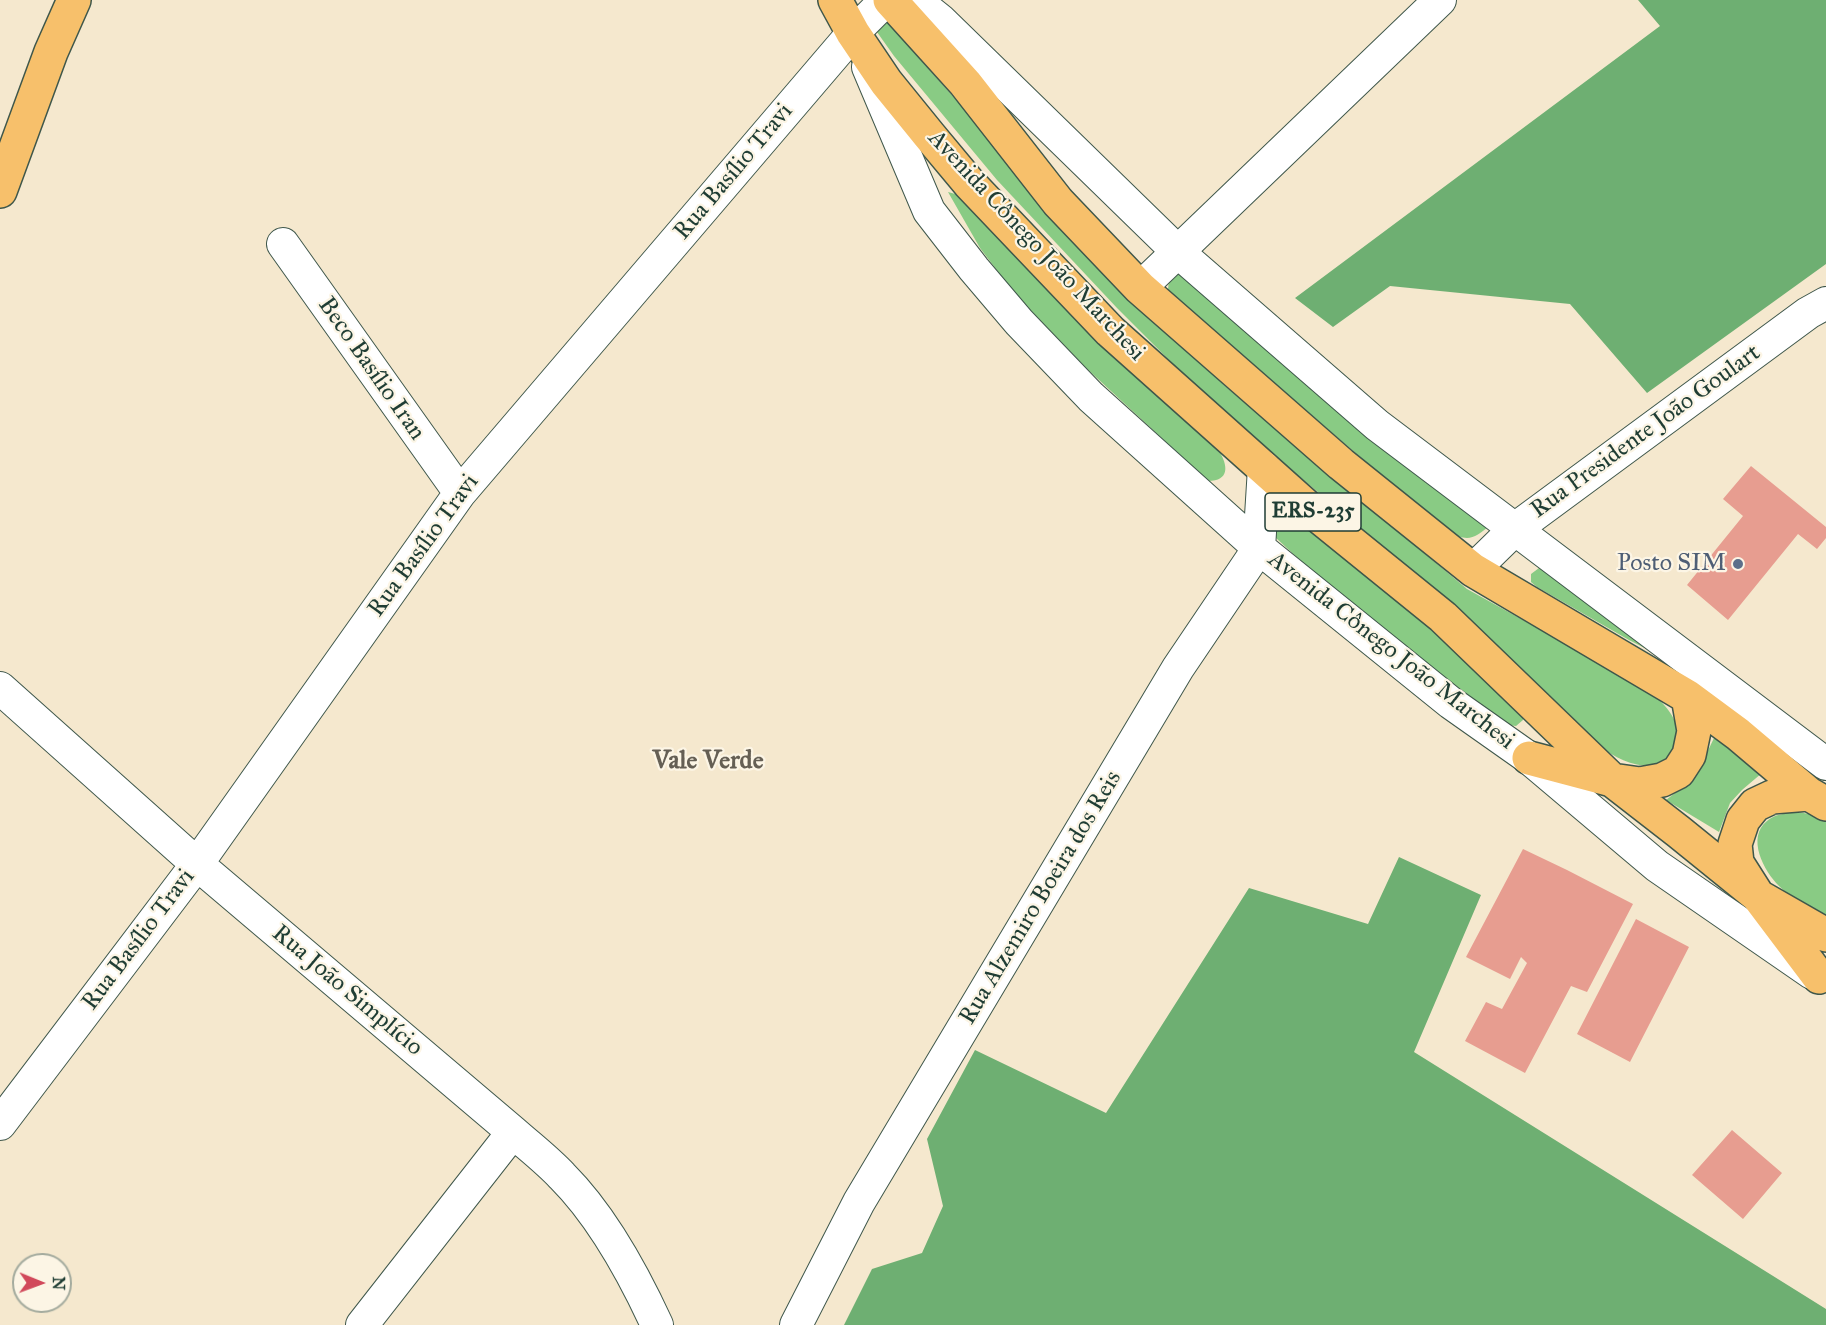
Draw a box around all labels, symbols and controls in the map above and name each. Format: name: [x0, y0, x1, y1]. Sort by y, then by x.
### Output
street label: Rua Basílio Travi: [668, 98, 800, 246]
street label: Avenida Cônego João Marchesi: [921, 125, 1151, 367]
street label: Beco Basílio Iran: [311, 292, 431, 446]
street label: Rua Presidente João Goulart: [1526, 339, 1766, 525]
street label: Rua Basílio Travi: [363, 469, 485, 623]
road number: ERS-235: [1265, 493, 1361, 531]
street label: Avenida Cônego João Marchesi: [1262, 546, 1520, 756]
place label: Posto SIM: [1617, 550, 1726, 578]
marker: Posto SIM: [1731, 557, 1745, 571]
district label: Vale Verde: [652, 746, 764, 778]
street label: Rua Alzemiro Boeira dos Reis: [954, 766, 1128, 1030]
street label: Rua Basílio Travi: [76, 864, 202, 1016]
street label: Rua João Simplício: [266, 920, 428, 1062]
north arrow: [12, 1253, 72, 1313]
text: N: [49, 1276, 68, 1290]

